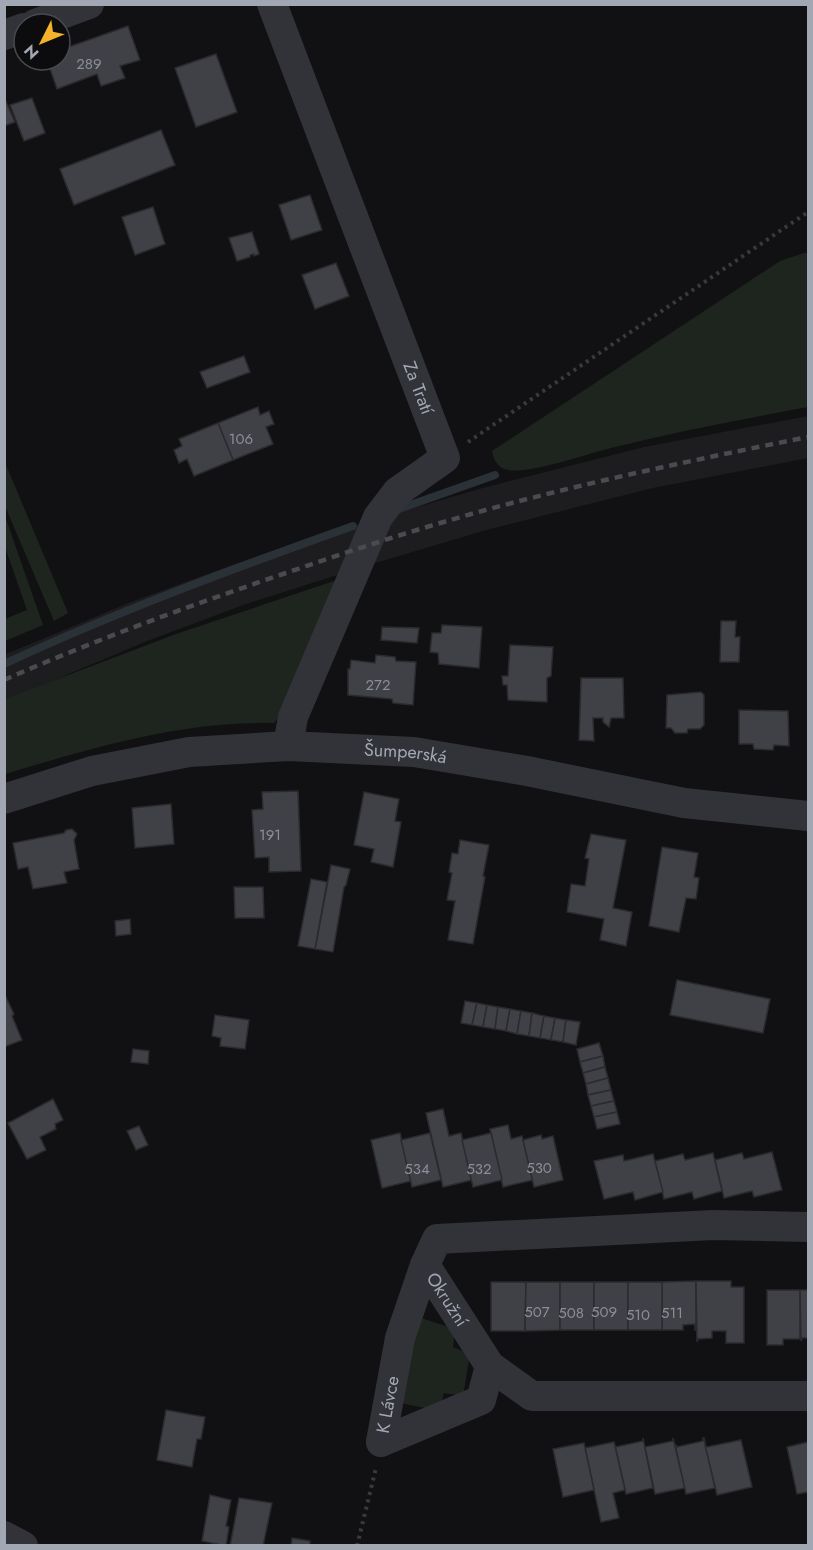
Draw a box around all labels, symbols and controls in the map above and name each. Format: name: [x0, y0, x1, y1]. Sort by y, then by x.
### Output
north arrow: [12, 12, 72, 72]
text: N: [19, 39, 44, 64]
house number: 289: [76, 53, 102, 75]
street label: Za Tratí: [396, 358, 441, 419]
house number: 106: [229, 428, 253, 450]
house number: 272: [366, 674, 390, 696]
street label: Šumperská: [363, 737, 449, 770]
house number: 191: [259, 824, 281, 846]
house number: 530: [526, 1157, 552, 1179]
house number: 534: [404, 1158, 430, 1180]
house number: 532: [466, 1158, 492, 1180]
street label: Okružní: [420, 1267, 475, 1333]
house number: 507: [524, 1301, 550, 1323]
house number: 509: [591, 1301, 617, 1323]
house number: 508: [558, 1302, 584, 1324]
house number: 511: [661, 1302, 683, 1324]
house number: 510: [626, 1304, 650, 1326]
street label: K Lávce: [370, 1374, 406, 1435]

